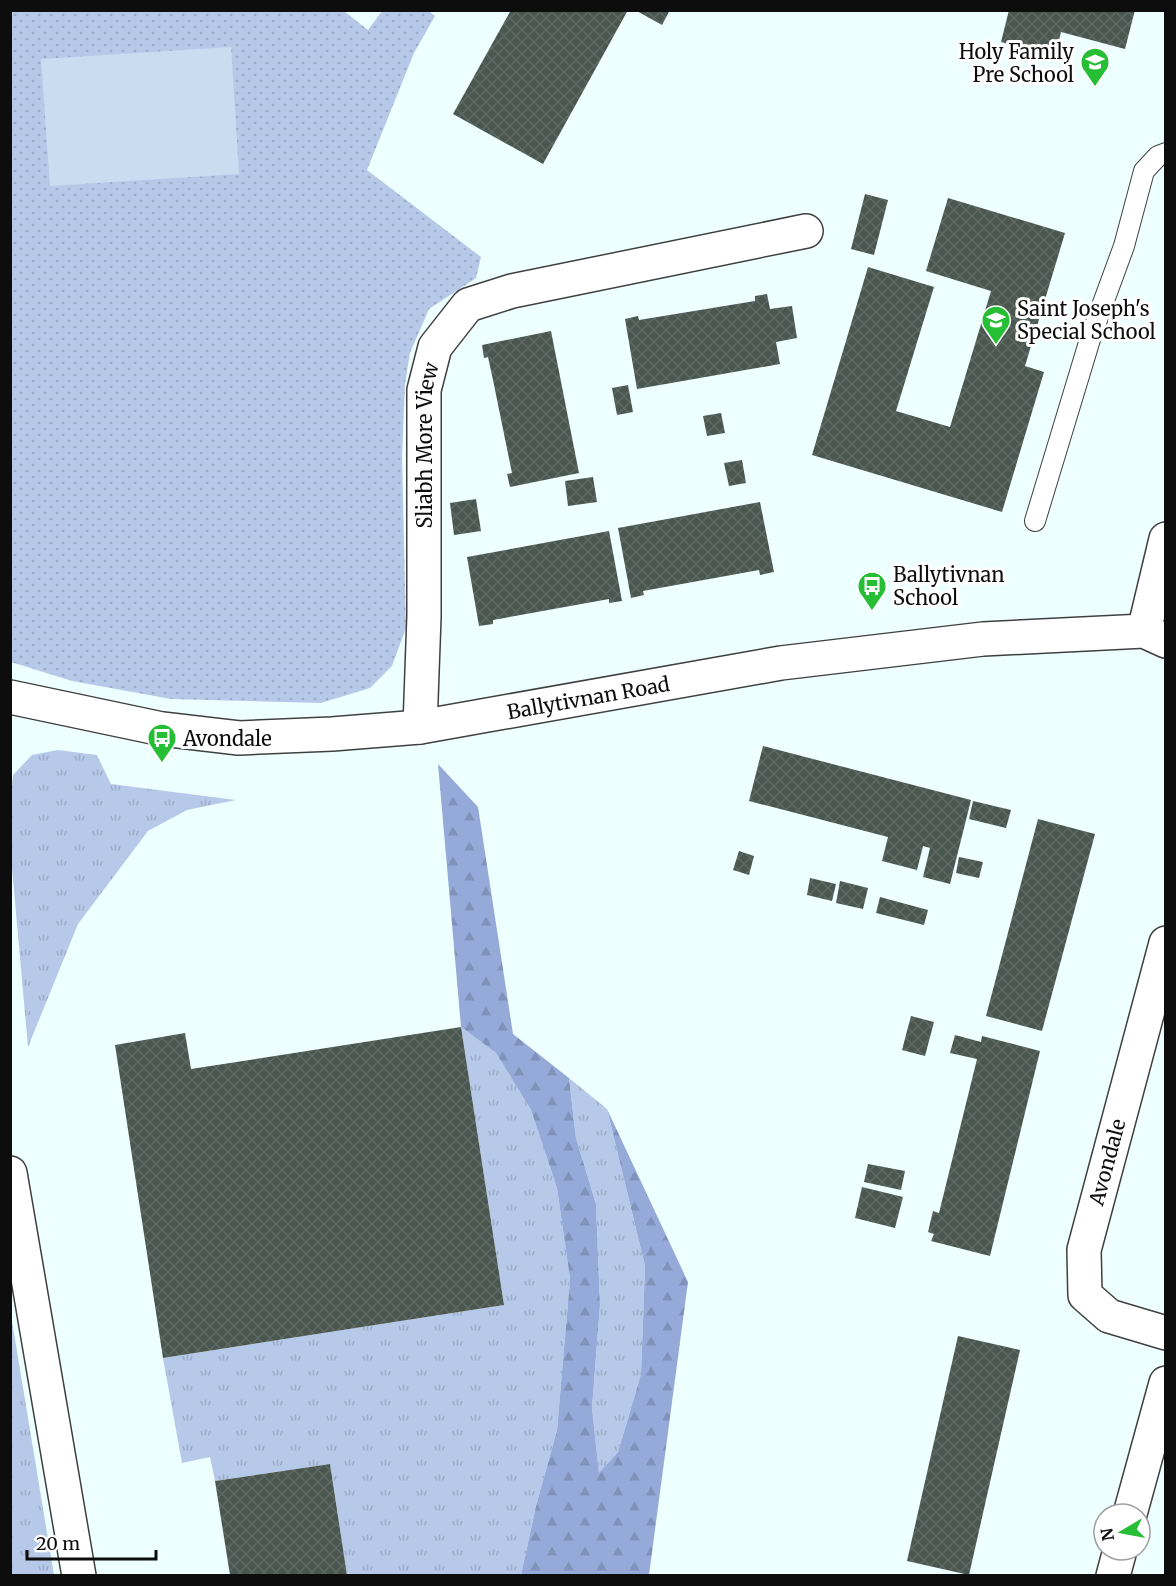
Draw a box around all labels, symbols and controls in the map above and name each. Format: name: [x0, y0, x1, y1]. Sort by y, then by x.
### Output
place label: Holy Family Pre School: [959, 39, 1074, 87]
school or university icon: Holy Family Pre School: [1079, 46, 1111, 88]
place label: Saint Joseph's Special School: [1017, 296, 1156, 344]
school or university icon: Saint Joseph's Special School: [980, 304, 1012, 346]
street label: Sliabh More View: [412, 358, 443, 528]
place label: Ballytivnan School: [893, 562, 1004, 610]
bus stop icon: Ballytivnan School: [856, 570, 888, 612]
street label: Ballytivnan Road: [505, 670, 672, 724]
bus stop icon: Avondale: [146, 722, 178, 764]
place label: Avondale: [182, 726, 272, 751]
street label: Avondale: [1083, 1116, 1131, 1209]
north arrow: [1092, 1502, 1152, 1562]
scale bar: [27, 1523, 156, 1561]
text: N: [1096, 1526, 1118, 1543]
text: 20 m: [36, 1532, 80, 1555]

